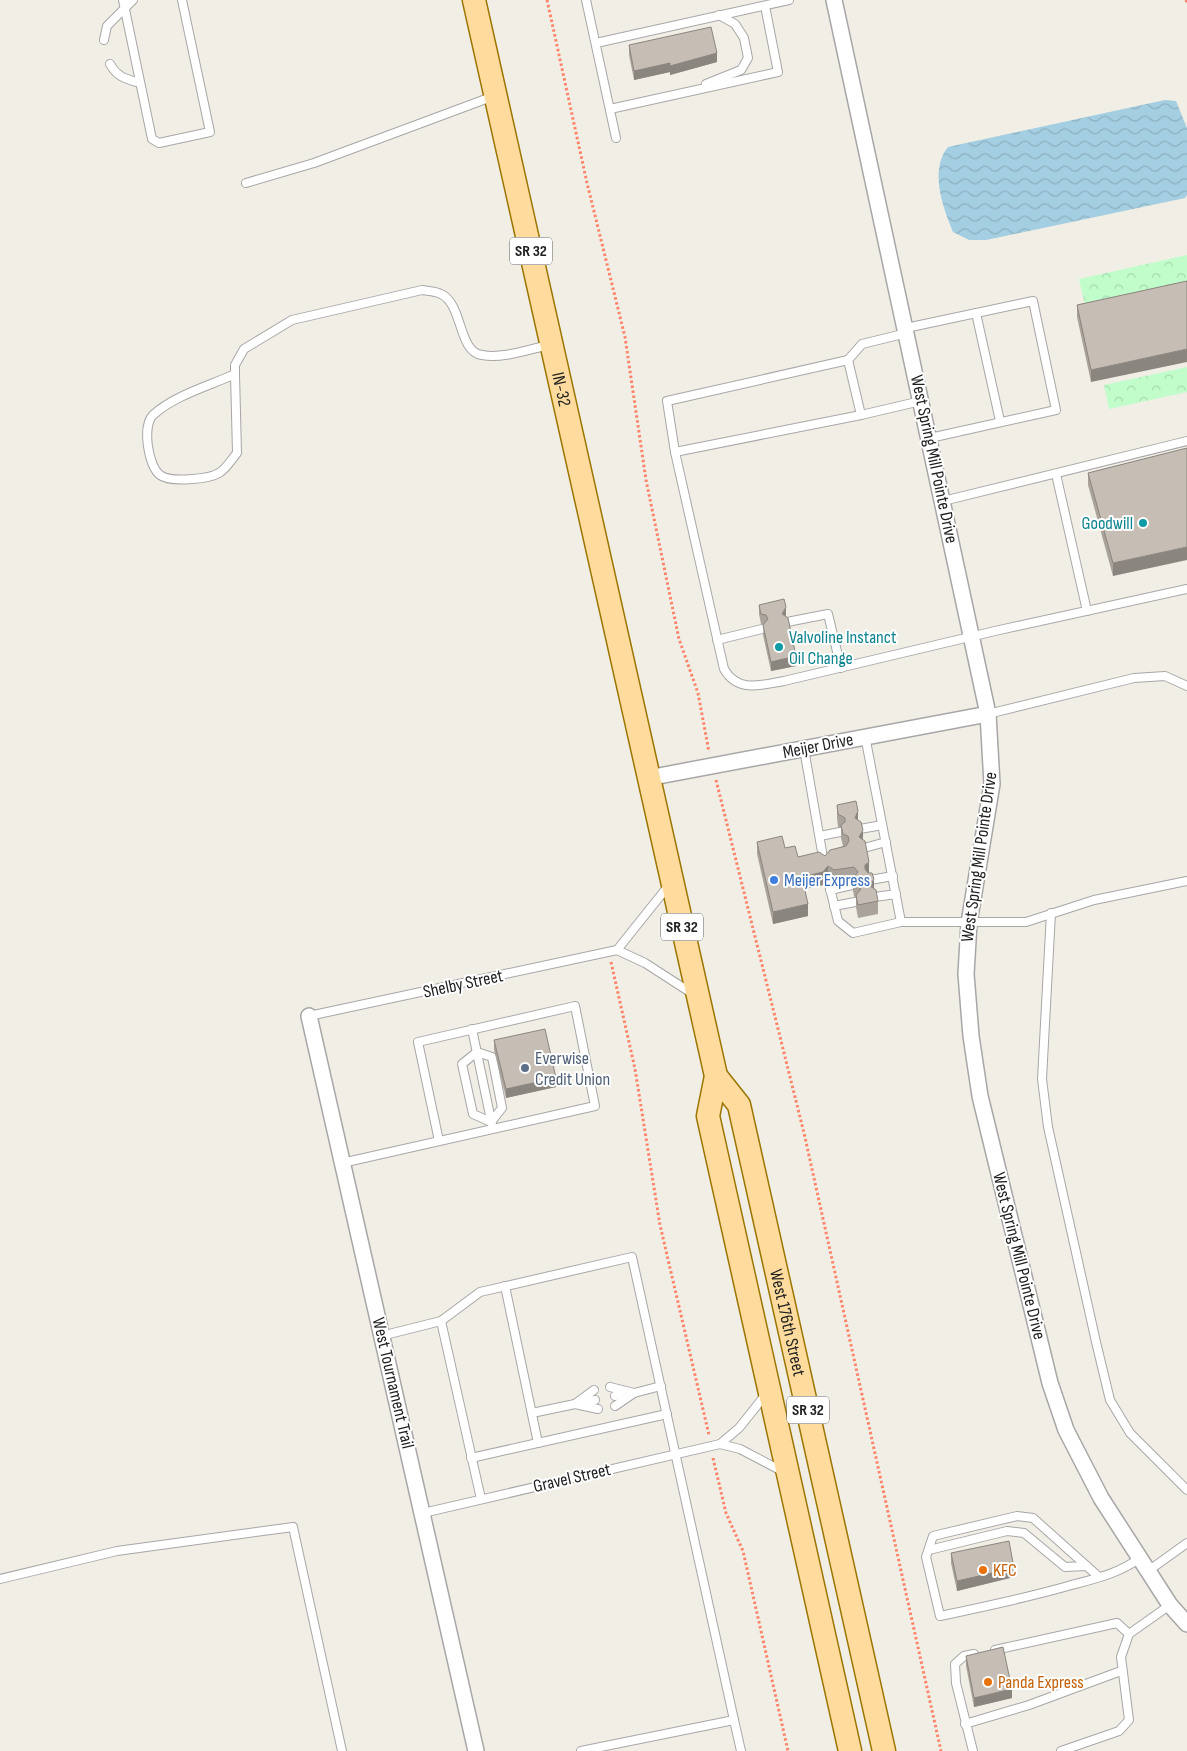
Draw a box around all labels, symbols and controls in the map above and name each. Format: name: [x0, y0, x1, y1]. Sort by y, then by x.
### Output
road number: SR 32: [510, 238, 552, 264]
street label: IN-32: [548, 370, 576, 408]
street label: West Spring Mill Pointe Drive: [906, 373, 962, 545]
place label: Goodwill: [1081, 513, 1133, 534]
marker: Goodwill: [1137, 517, 1149, 529]
place label: Valvoline Instanct Oil Change: [789, 627, 897, 669]
marker: Valvoline Instanct Oil Change: [773, 641, 785, 653]
street label: Meijer Drive: [781, 729, 855, 763]
street label: West Spring Mill Pointe Drive: [957, 771, 1001, 943]
place label: Meijer Express: [784, 870, 870, 891]
marker: Meijer Express: [768, 874, 780, 886]
road number: SR 32: [661, 914, 703, 940]
street label: Shelby Street: [421, 965, 505, 1003]
place label: Everwise Credit Union: [535, 1048, 610, 1090]
marker: Everwise Credit Union: [519, 1062, 531, 1074]
street label: West Spring Mill Pointe Drive: [988, 1170, 1050, 1342]
street label: West 176th Street: [766, 1267, 810, 1379]
street label: West Tournament Trail: [368, 1315, 418, 1451]
road number: SR 32: [787, 1396, 829, 1424]
street label: Gravel Street: [531, 1459, 613, 1497]
place label: KFC: [993, 1560, 1017, 1581]
marker: KFC: [977, 1564, 989, 1576]
place label: Panda Express: [998, 1672, 1084, 1693]
marker: Panda Express: [982, 1676, 994, 1688]

